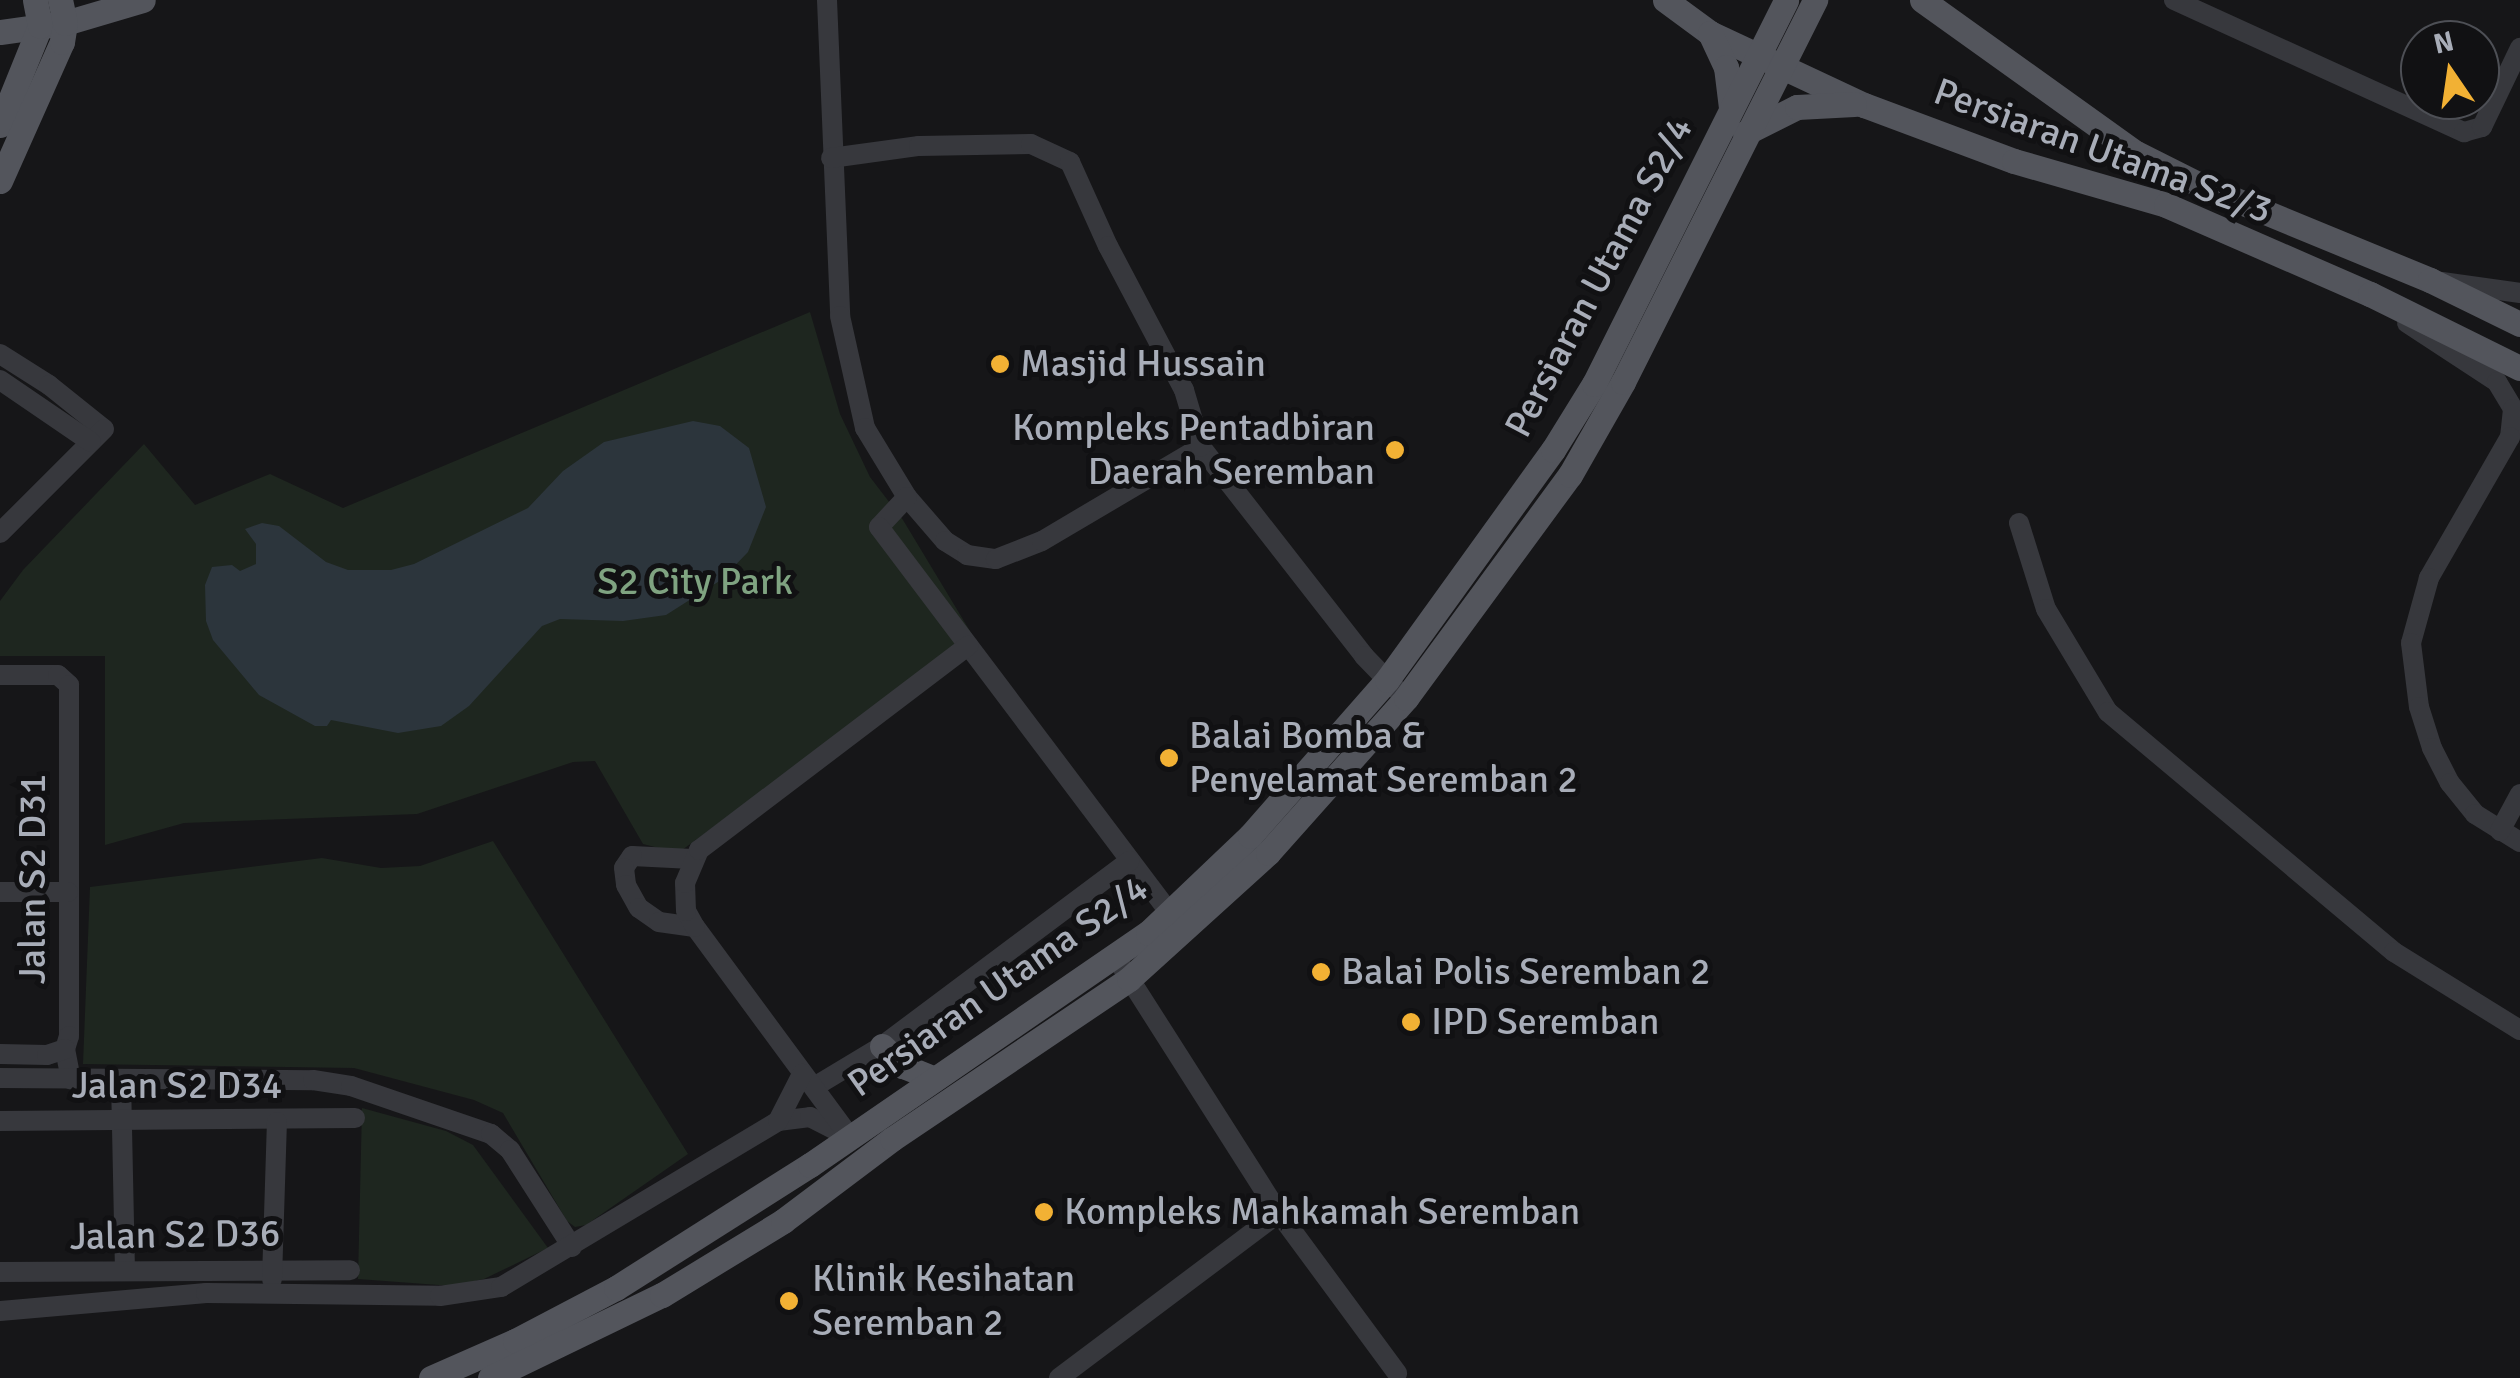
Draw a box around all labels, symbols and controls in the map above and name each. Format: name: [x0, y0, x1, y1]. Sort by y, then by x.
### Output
north arrow: [2400, 20, 2500, 120]
text: N: [2430, 24, 2457, 61]
street label: Persiaran Utama S2/3: [1928, 69, 2278, 233]
street label: Persiaran Utama S2/4: [1495, 109, 1703, 445]
place label: Masjid Hussain: [1020, 341, 1266, 387]
marker: Masjid Hussain: [989, 353, 1011, 375]
place label: Kompleks Pentadbiran Daerah Seremban: [1012, 405, 1375, 494]
marker: Kompleks Pentadbiran Daerah Seremban: [1384, 439, 1406, 461]
park label: S2 City Park: [597, 559, 793, 605]
place label: Balai Bomba & Penyelamat Seremban 2: [1189, 713, 1578, 802]
marker: Balai Bomba & Penyelamat Seremban 2: [1158, 747, 1180, 769]
street label: Jalan S2 D31: [10, 774, 56, 984]
street label: Persiaran Utama S2/4: [839, 865, 1157, 1107]
place label: Balai Polis Seremban 2: [1341, 949, 1711, 995]
marker: Balai Polis Seremban 2: [1310, 961, 1332, 983]
place label: IPD Seremban: [1431, 999, 1659, 1045]
marker: IPD Seremban: [1400, 1011, 1422, 1033]
street label: Jalan S2 D34: [72, 1063, 282, 1109]
place label: Kompleks Mahkamah Seremban: [1064, 1189, 1580, 1235]
marker: Kompleks Mahkamah Seremban: [1033, 1201, 1055, 1223]
street label: Jalan S2 D36: [69, 1210, 281, 1260]
place label: Klinik Kesihatan Seremban 2: [812, 1256, 1075, 1346]
marker: Klinik Kesihatan Seremban 2: [776, 1288, 802, 1314]

